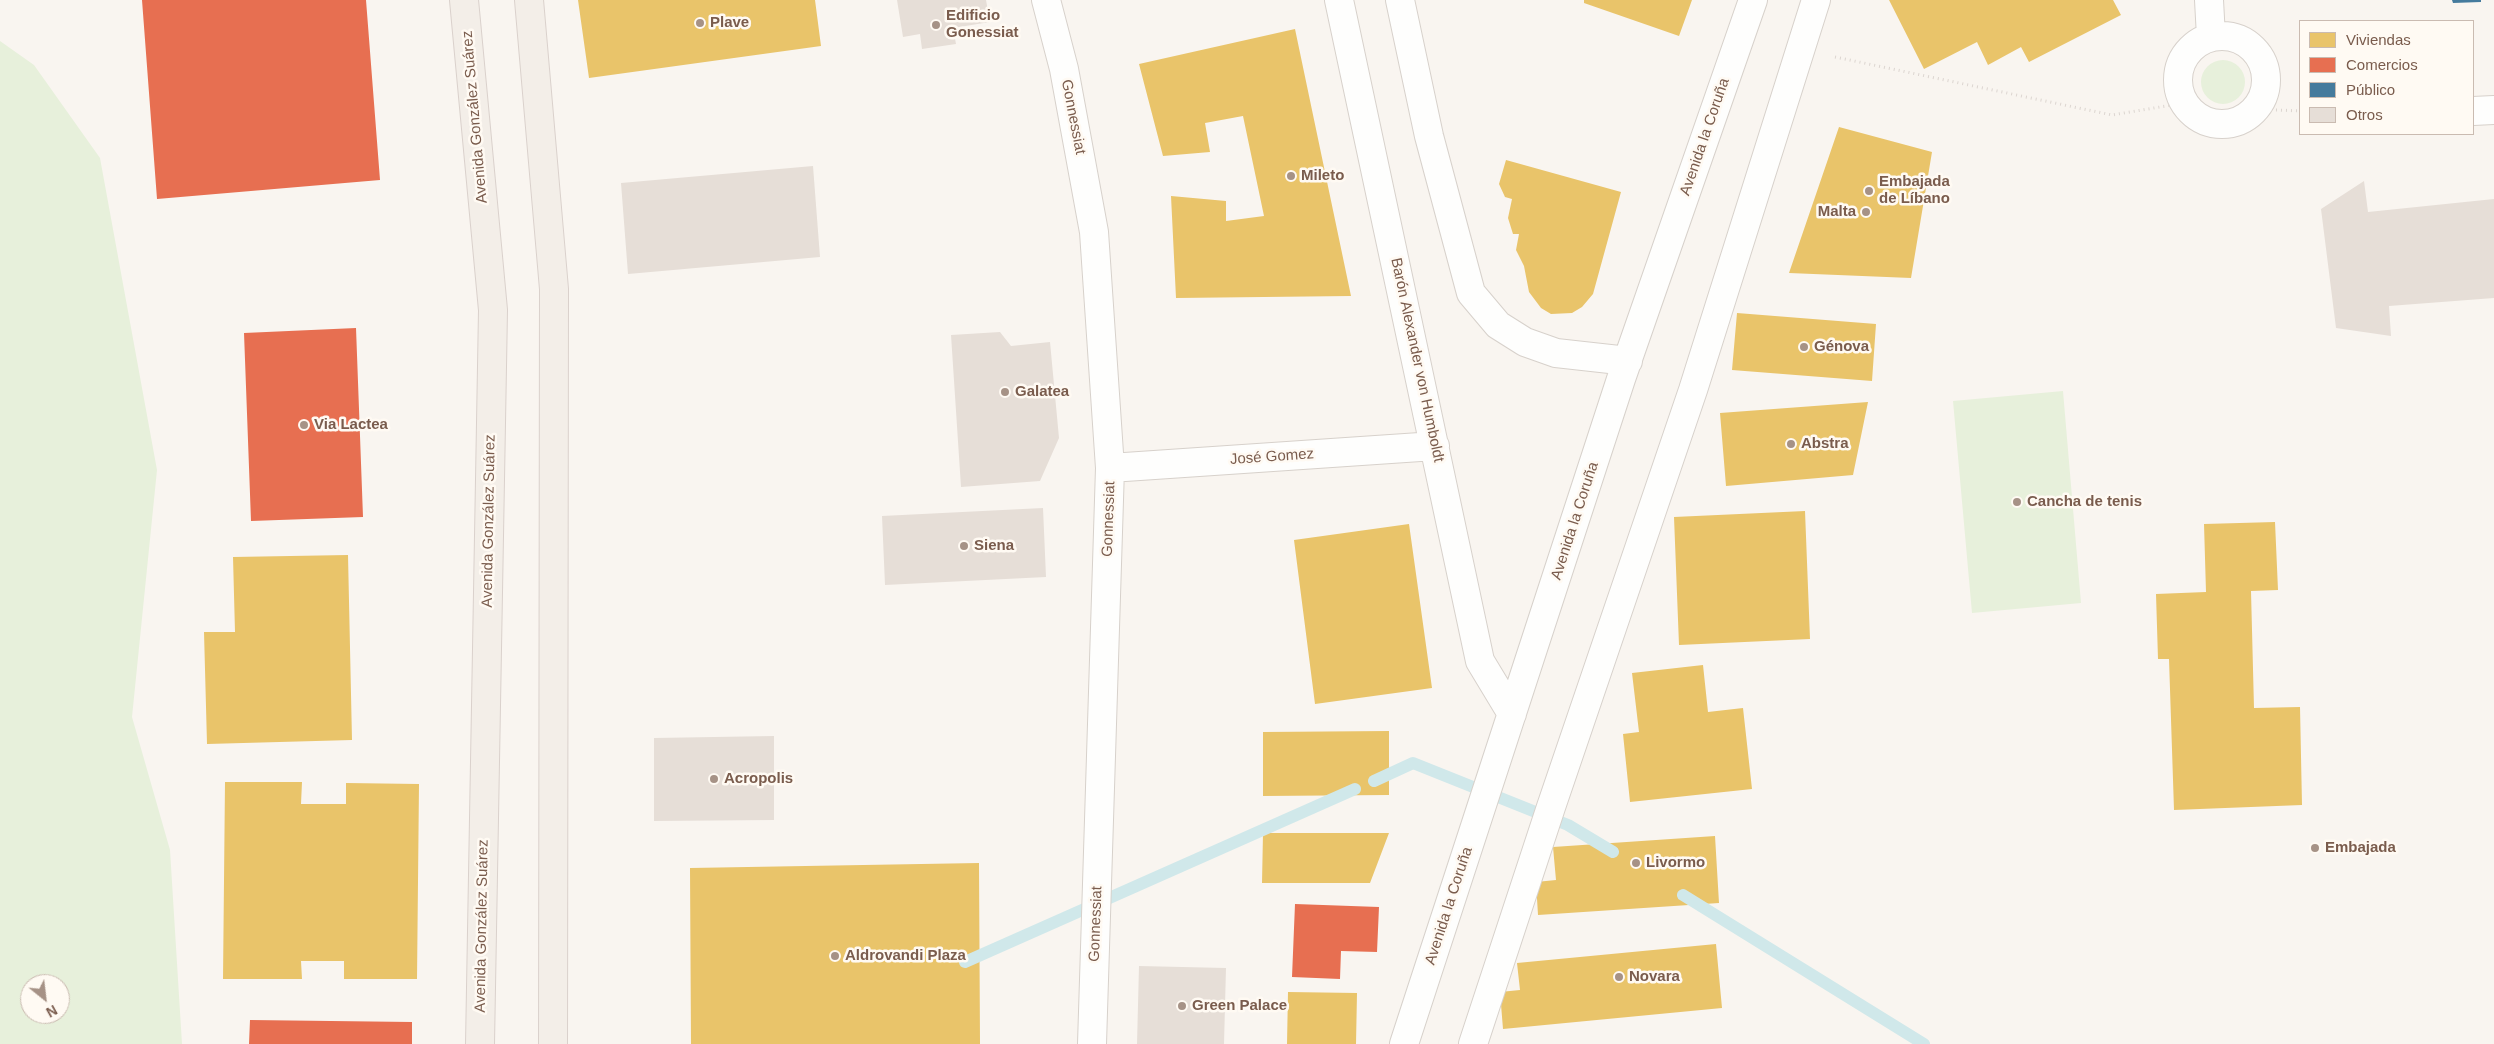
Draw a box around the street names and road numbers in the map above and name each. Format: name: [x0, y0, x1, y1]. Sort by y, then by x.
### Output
street label: Avenida González Suárez: [458, 30, 492, 204]
street label: Avenida la Coruña: [1676, 76, 1734, 198]
street label: Gonnessiat: [1057, 78, 1089, 156]
street label: Barón Alexander von Humboldt: [1387, 256, 1447, 464]
street label: Avenida González Suárez: [478, 434, 500, 608]
street label: José Gomez: [1229, 445, 1315, 469]
street label: Avenida la Coruña: [1547, 460, 1603, 582]
street label: Gonnessiat: [1099, 481, 1119, 557]
street label: Avenida González Suárez: [471, 839, 493, 1013]
street label: Avenida la Coruña: [1421, 845, 1477, 967]
street label: Gonnessiat: [1086, 886, 1106, 962]

